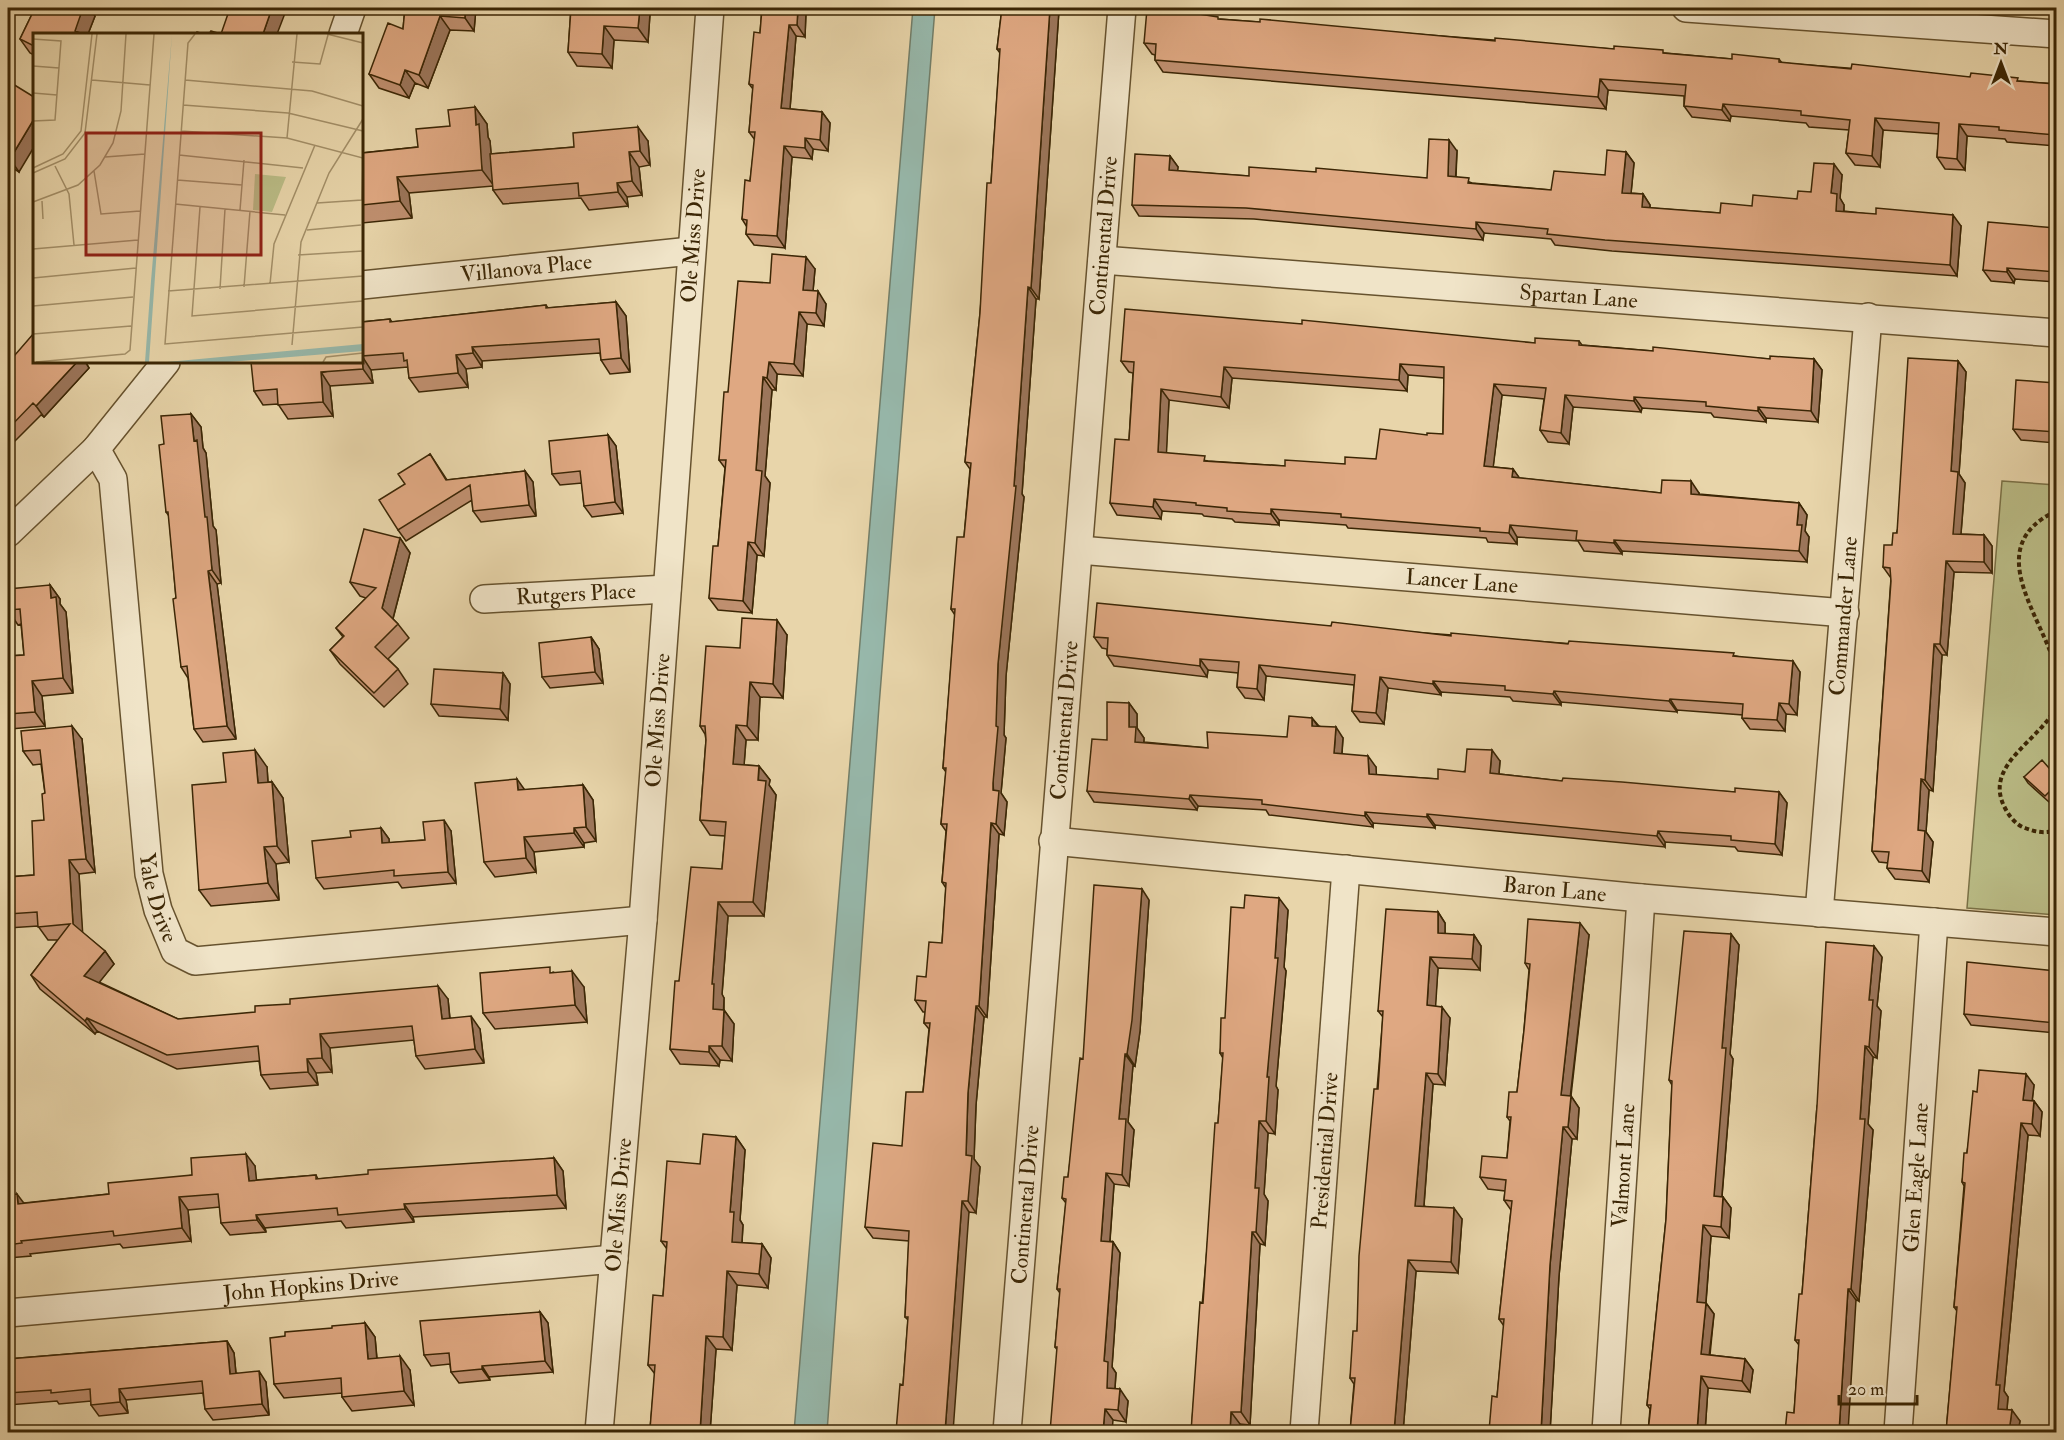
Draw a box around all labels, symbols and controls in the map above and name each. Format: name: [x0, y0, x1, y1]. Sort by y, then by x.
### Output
inset map: [33, 33, 363, 363]
north arrow: [1971, 33, 2031, 93]
text: N: [1993, 39, 2009, 59]
street label: Continental Drive: [1083, 155, 1124, 317]
street label: Ole Miss Drive: [674, 168, 712, 304]
street label: Villanova Place: [459, 247, 593, 289]
street label: Spartan Lane: [1519, 278, 1639, 315]
street label: Commander Lane: [1823, 535, 1864, 697]
street label: Lancer Lane: [1404, 563, 1519, 600]
street label: Rutgers Place: [515, 577, 637, 611]
street label: Continental Drive: [1044, 640, 1085, 801]
street label: Ole Miss Drive: [639, 652, 677, 789]
street label: Yale Drive: [133, 852, 184, 947]
street label: Baron Lane: [1502, 871, 1608, 909]
street label: Presidential Drive: [1305, 1071, 1345, 1230]
street label: Glen Eagle Lane: [1897, 1102, 1935, 1253]
street label: Valmont Lane: [1605, 1103, 1642, 1229]
street label: Continental Drive: [1005, 1124, 1046, 1285]
street label: Ole Miss Drive: [599, 1137, 638, 1273]
street label: John Hopkins Drive: [221, 1264, 400, 1308]
scale bar: [1839, 1368, 1917, 1406]
text: 20 m: [1848, 1378, 1884, 1401]

